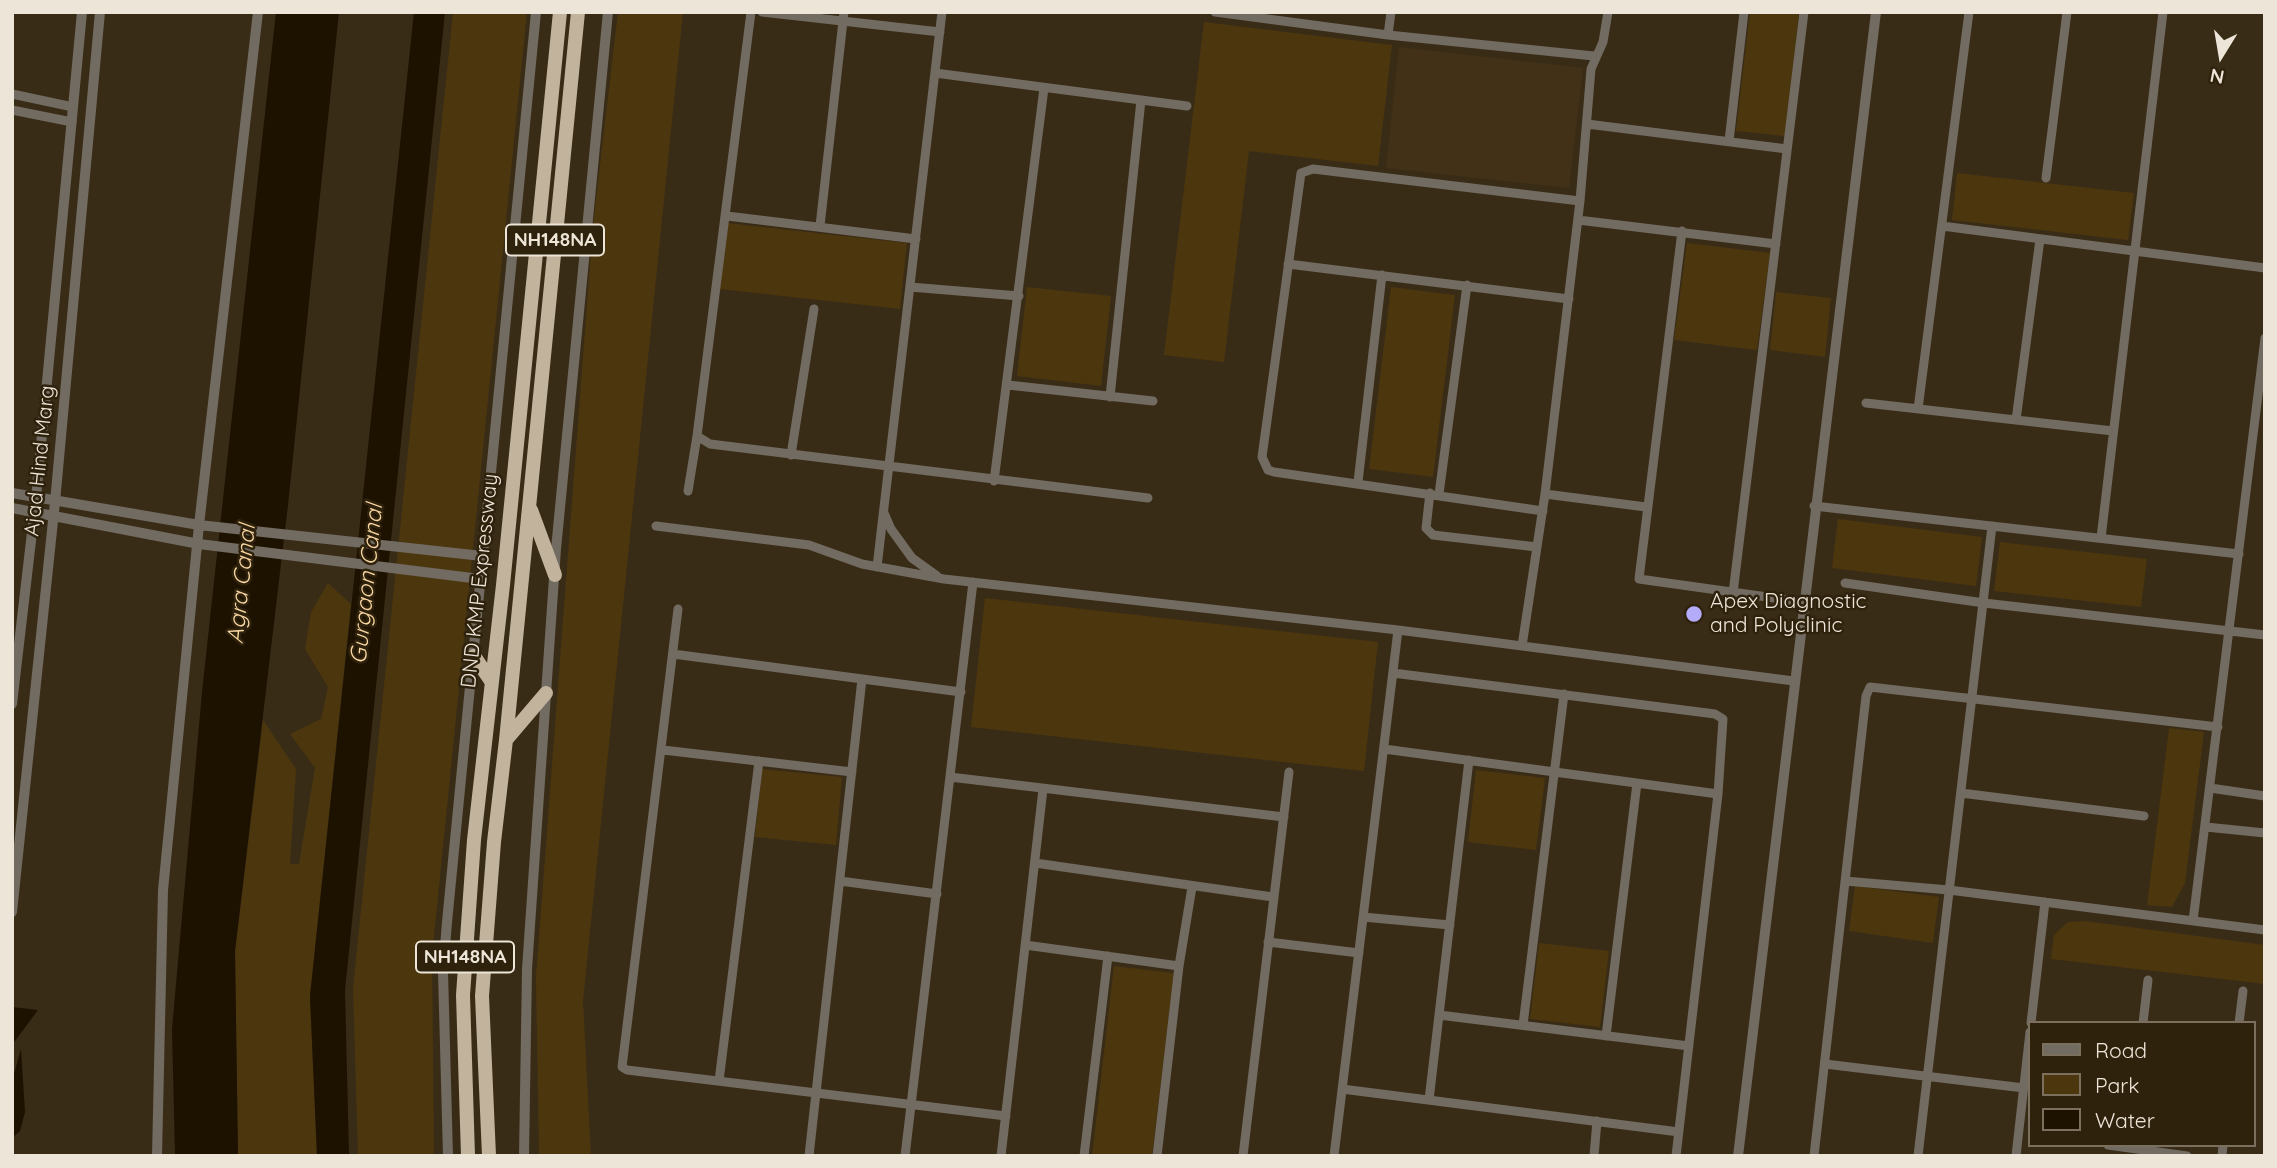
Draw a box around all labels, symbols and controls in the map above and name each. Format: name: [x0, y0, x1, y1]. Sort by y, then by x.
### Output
north arrow: [2186, 21, 2256, 91]
text: N: [2208, 64, 2226, 90]
road number: NH148NA: [506, 224, 604, 256]
street label: Ajad Hind Marg: [20, 384, 60, 538]
street label: DND KMP Expressway: [456, 473, 504, 689]
water label: Gurgaon Canal: [345, 503, 389, 665]
water label: Agra Canal: [222, 523, 262, 645]
place label: Apex Diagnostic and Polyclinic: [1710, 589, 1867, 639]
marker: Apex Diagnostic and Polyclinic: [1684, 604, 1704, 624]
road number: NH148NA: [416, 942, 514, 973]
legend: [2028, 1021, 2256, 1147]
text: Road: [2095, 1037, 2147, 1063]
text: Park: [2095, 1072, 2139, 1098]
text: Water: [2095, 1107, 2155, 1133]

